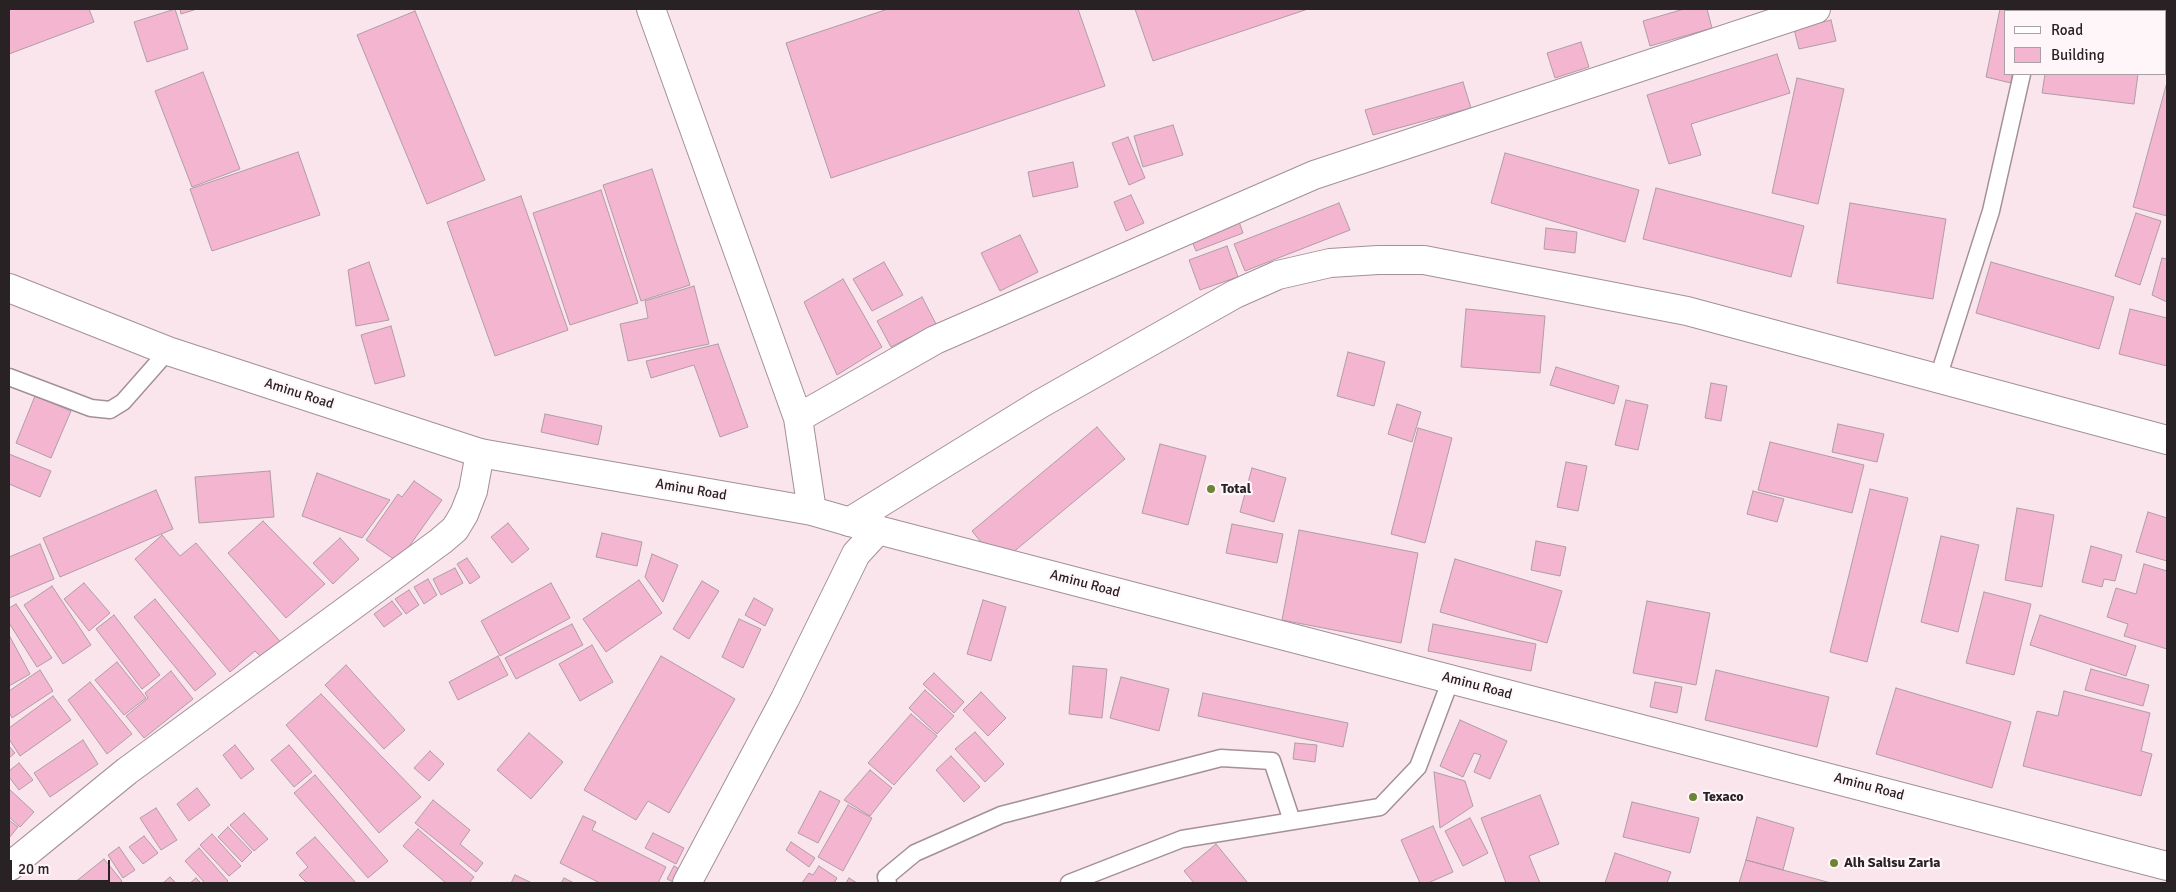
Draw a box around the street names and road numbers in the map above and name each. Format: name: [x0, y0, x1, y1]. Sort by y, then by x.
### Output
street label: Aminu Road: [262, 375, 336, 413]
street label: Aminu Road: [654, 475, 728, 505]
street label: Aminu Road: [1048, 567, 1122, 601]
street label: Aminu Road: [1440, 669, 1514, 703]
street label: Aminu Road: [1832, 770, 1906, 804]

